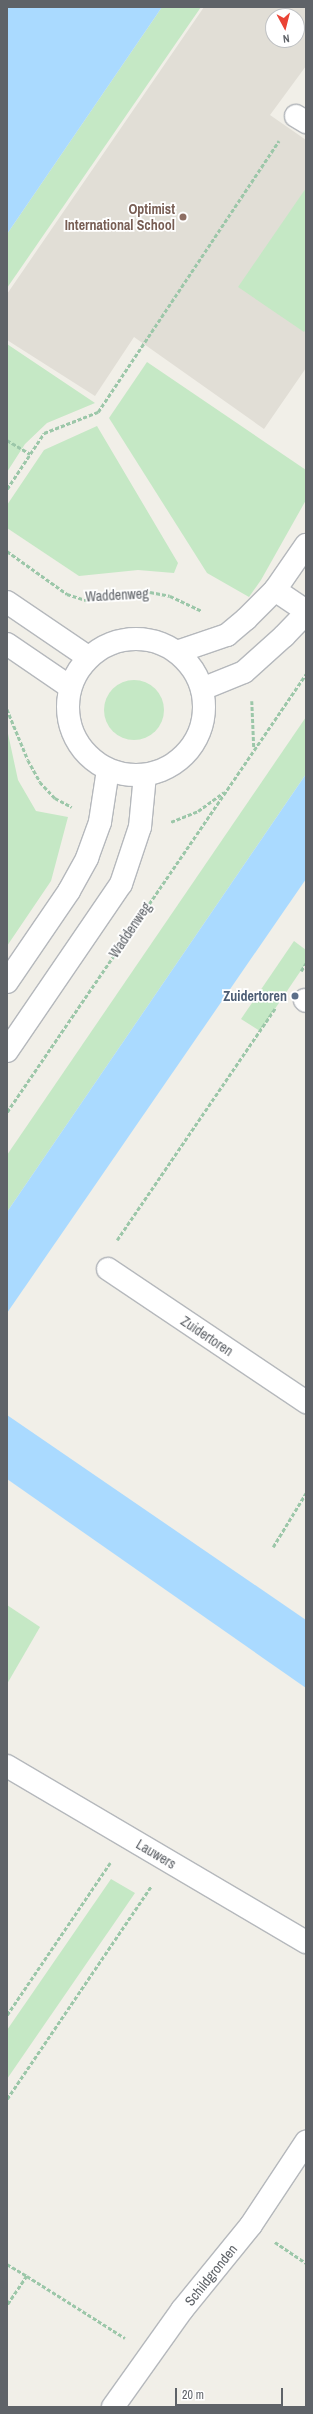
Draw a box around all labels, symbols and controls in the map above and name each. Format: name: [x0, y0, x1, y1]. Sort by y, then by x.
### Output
north arrow: [265, 8, 305, 48]
text: N: [282, 32, 290, 46]
place label: Optimist International School: [65, 201, 175, 234]
marker: Optimist International School: [178, 212, 188, 222]
street label: Waddenweg: [85, 585, 149, 605]
street label: Waddenweg: [105, 899, 155, 961]
place label: Zuidertoren: [223, 988, 287, 1004]
marker: Zuidertoren: [290, 991, 300, 1001]
street label: Zuidertoren: [178, 1312, 236, 1360]
street label: Lauwers: [133, 1836, 179, 1872]
street label: Schildgronden: [181, 2241, 241, 2309]
scale bar: [177, 2380, 285, 2406]
text: 20 m: [182, 2387, 204, 2403]

